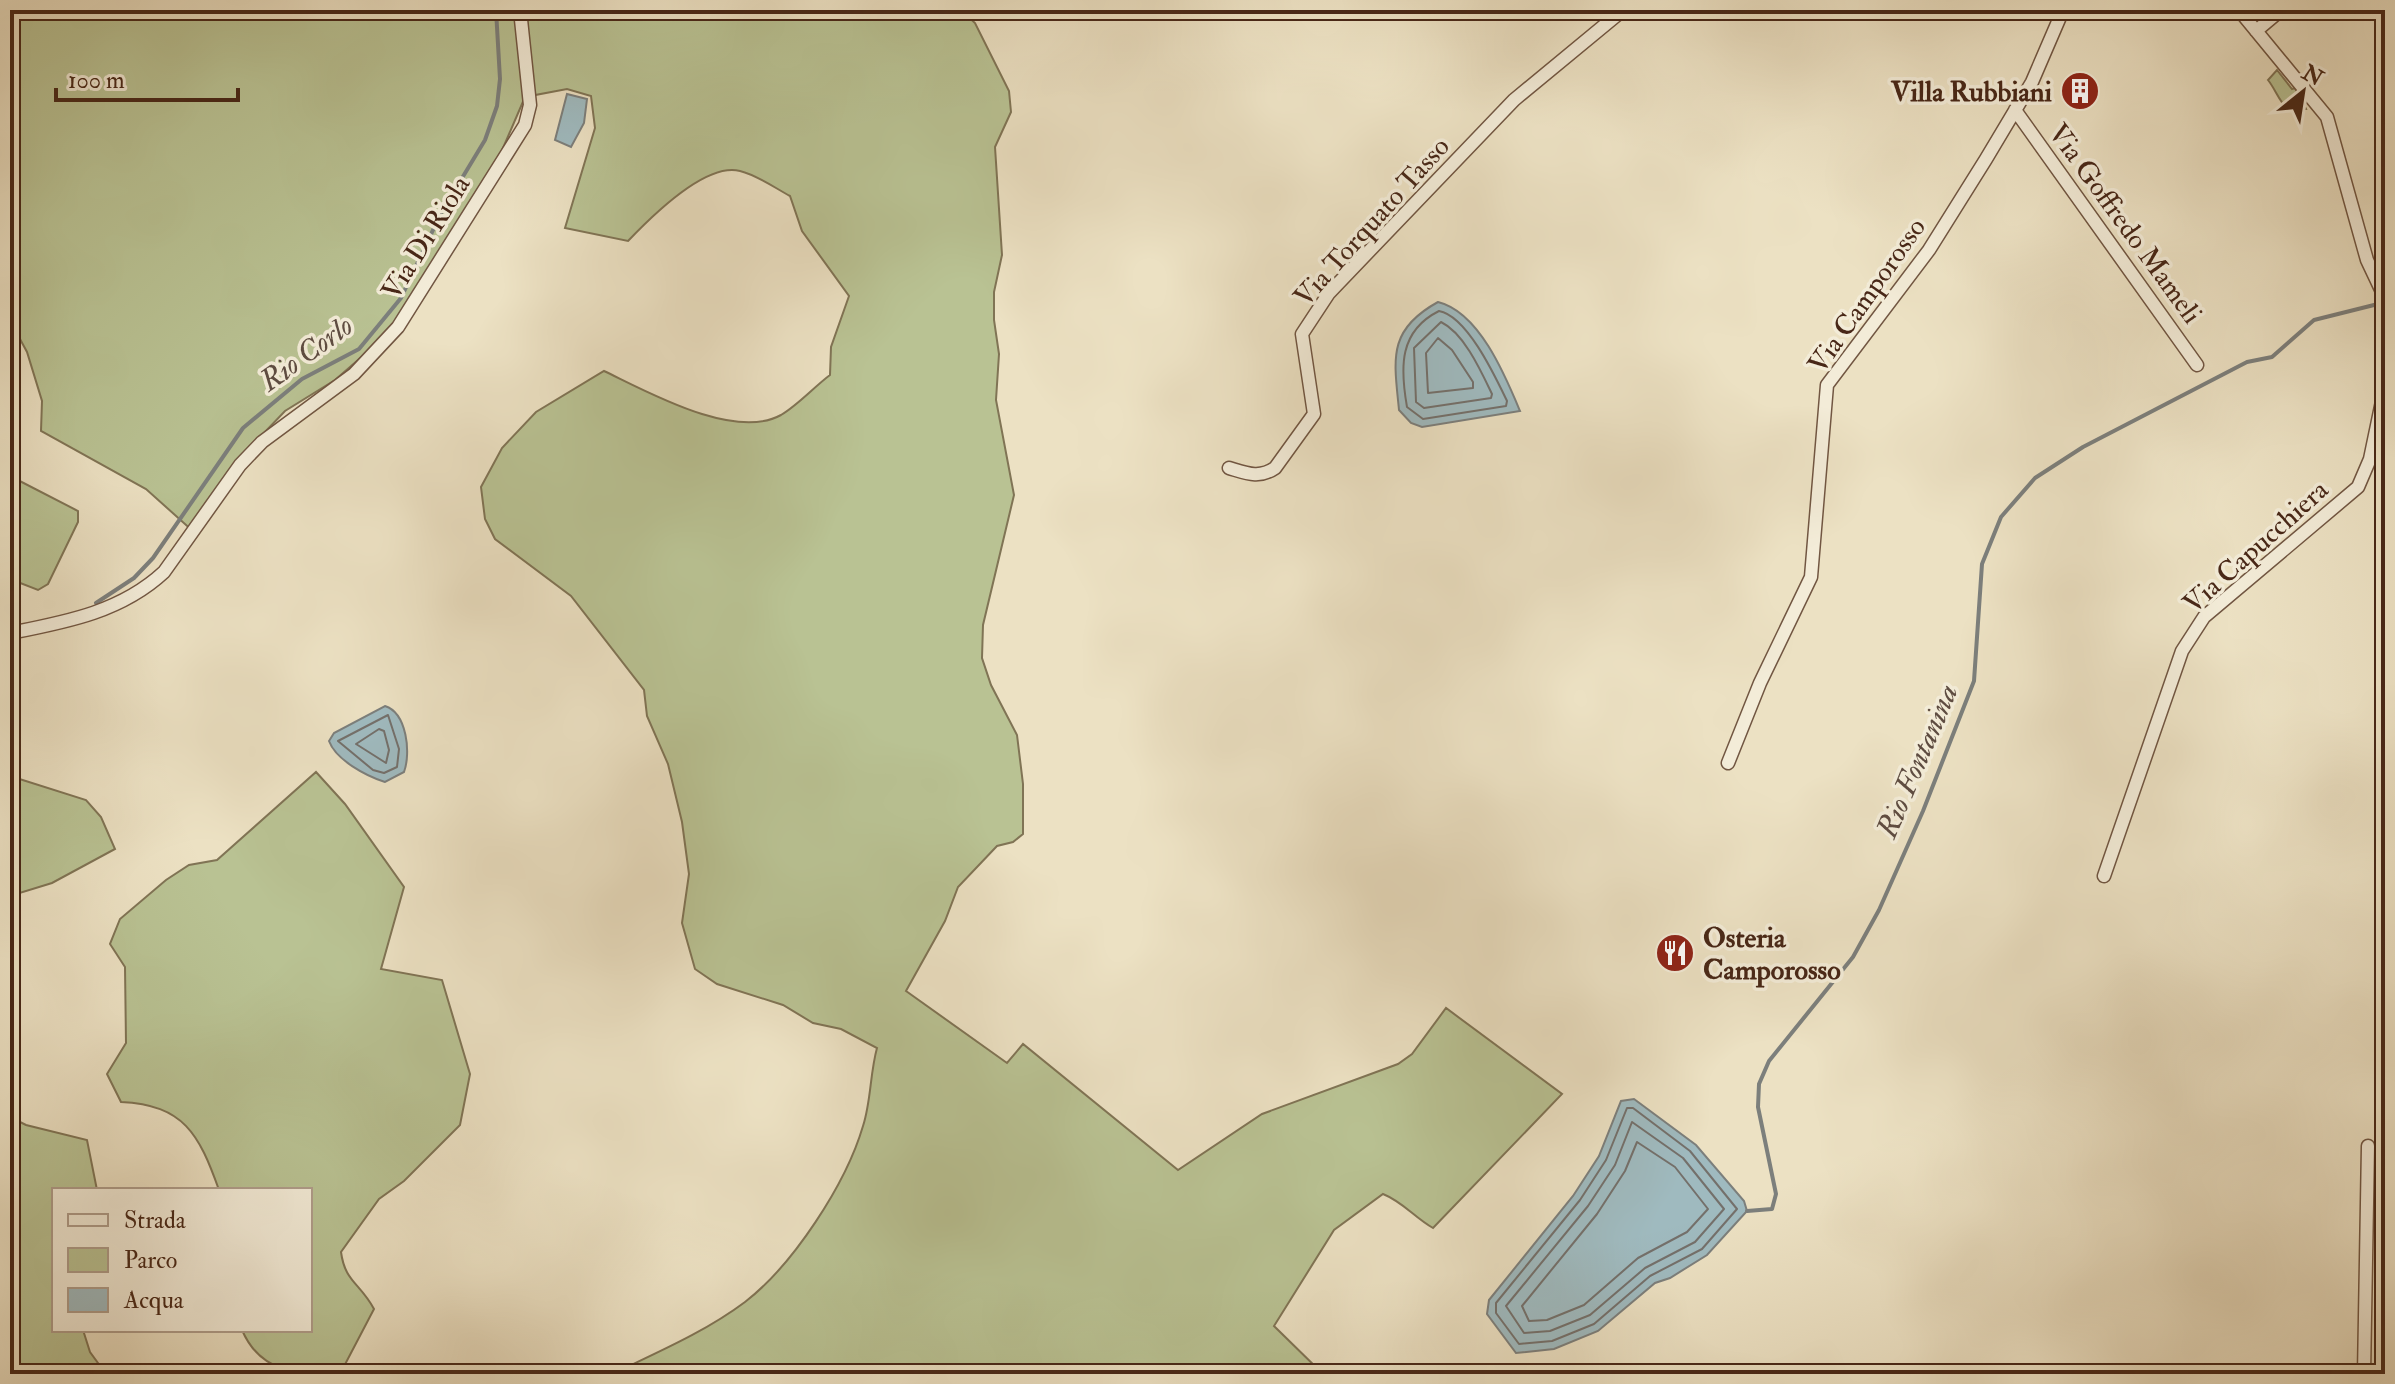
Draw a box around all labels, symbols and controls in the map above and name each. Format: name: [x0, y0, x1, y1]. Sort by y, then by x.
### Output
scale bar: [56, 52, 238, 102]
north arrow: [2263, 52, 2343, 132]
text: N: [2296, 58, 2328, 93]
text: 100 m: [68, 65, 125, 96]
building icon: Villa Rubbiani: [2059, 70, 2101, 112]
place label: Villa Rubbiani: [1890, 75, 2053, 110]
street label: Via Goffredo Mameli: [2040, 117, 2209, 331]
street label: Via Torquato Tasso: [1287, 130, 1458, 314]
street label: Via Di Riola: [374, 169, 478, 306]
street label: Via Camporosso: [1801, 211, 1934, 381]
water label: Rio Corlo: [252, 307, 360, 400]
street label: Via Capucchiera: [2176, 473, 2336, 621]
water label: Rio Fontanina: [1868, 679, 1966, 844]
place label: Osteria Camporosso: [1703, 921, 1841, 988]
restaurant icon: Osteria Camporosso: [1654, 932, 1696, 974]
legend: [52, 1188, 312, 1332]
text: Strada: [124, 1205, 187, 1236]
text: Parco: [124, 1245, 177, 1276]
text: Acqua: [123, 1285, 185, 1316]

